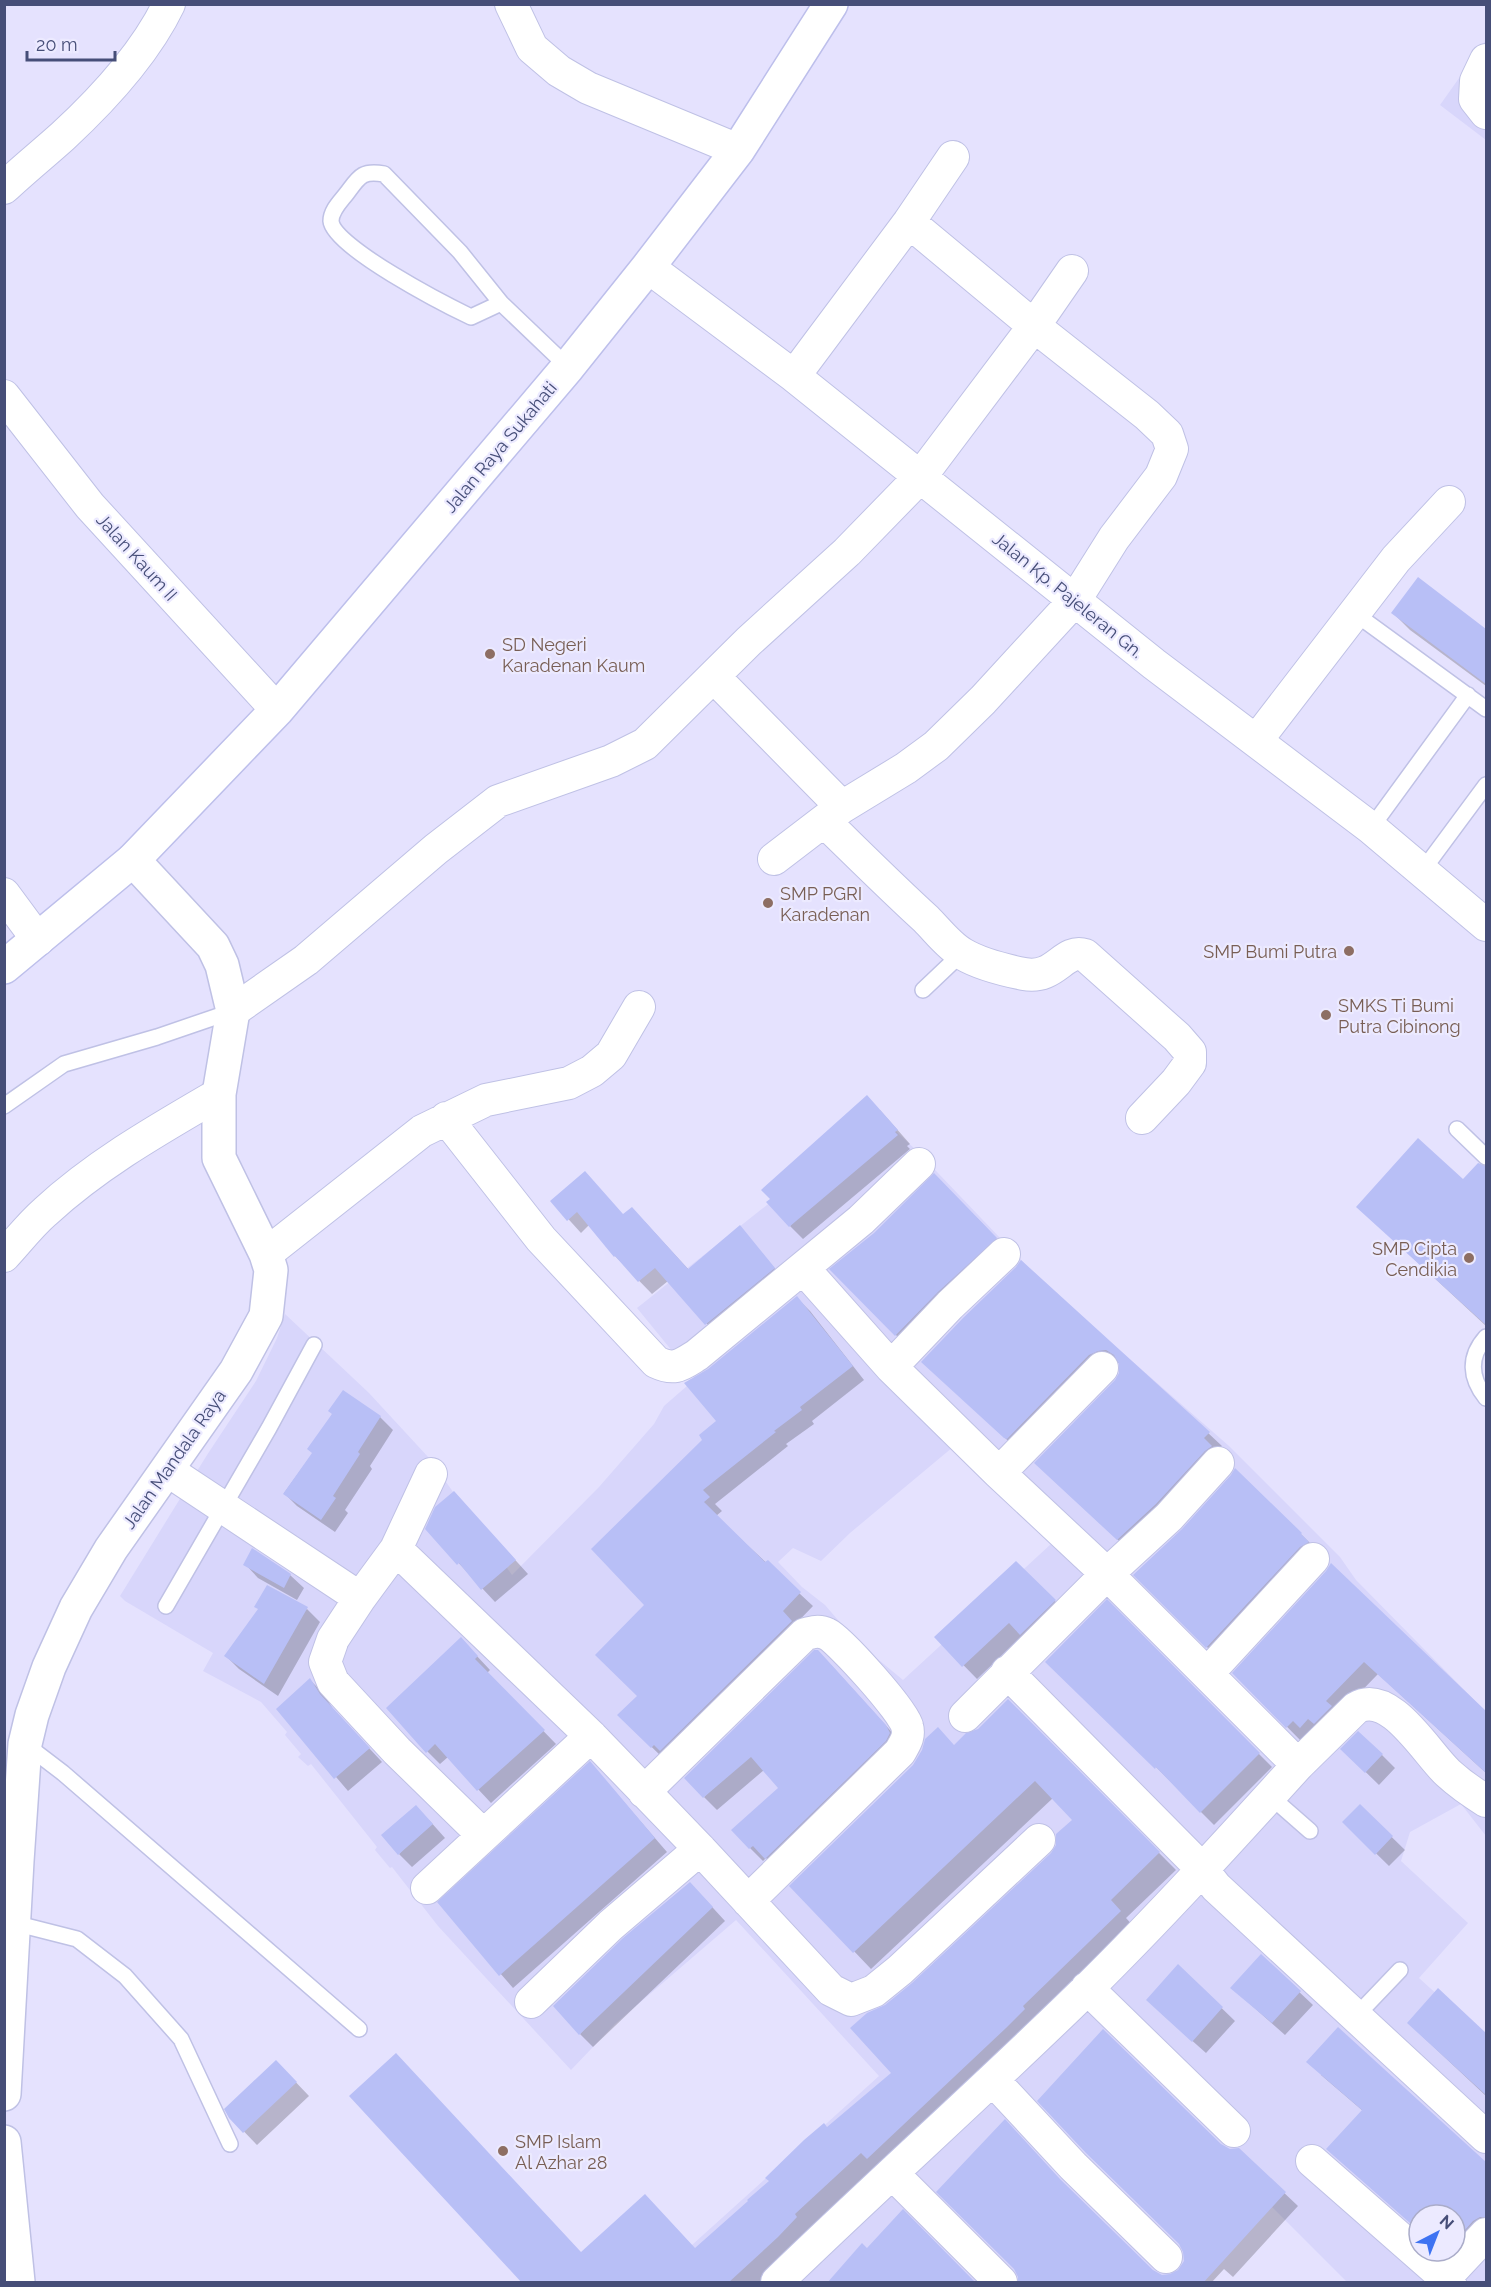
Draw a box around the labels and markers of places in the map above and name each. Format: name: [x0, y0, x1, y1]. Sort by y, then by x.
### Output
place label: SD Negeri Karadenan Kaum: [502, 634, 645, 676]
marker: SD Negeri Karadenan Kaum: [483, 647, 497, 661]
place label: SMP PGRI Karadenan: [780, 883, 870, 925]
marker: SMP PGRI Karadenan: [761, 896, 775, 910]
place label: SMP Bumi Putra: [1203, 941, 1337, 962]
marker: SMP Bumi Putra: [1342, 944, 1356, 958]
place label: SMKS Ti Bumi Putra Cibinong: [1338, 995, 1461, 1037]
marker: SMKS Ti Bumi Putra Cibinong: [1319, 1008, 1333, 1022]
place label: SMP Cipta Cendikia: [1372, 1238, 1457, 1280]
marker: SMP Cipta Cendikia: [1462, 1251, 1476, 1265]
place label: SMP Islam Al Azhar 28: [515, 2131, 607, 2173]
marker: SMP Islam Al Azhar 28: [496, 2144, 510, 2158]

